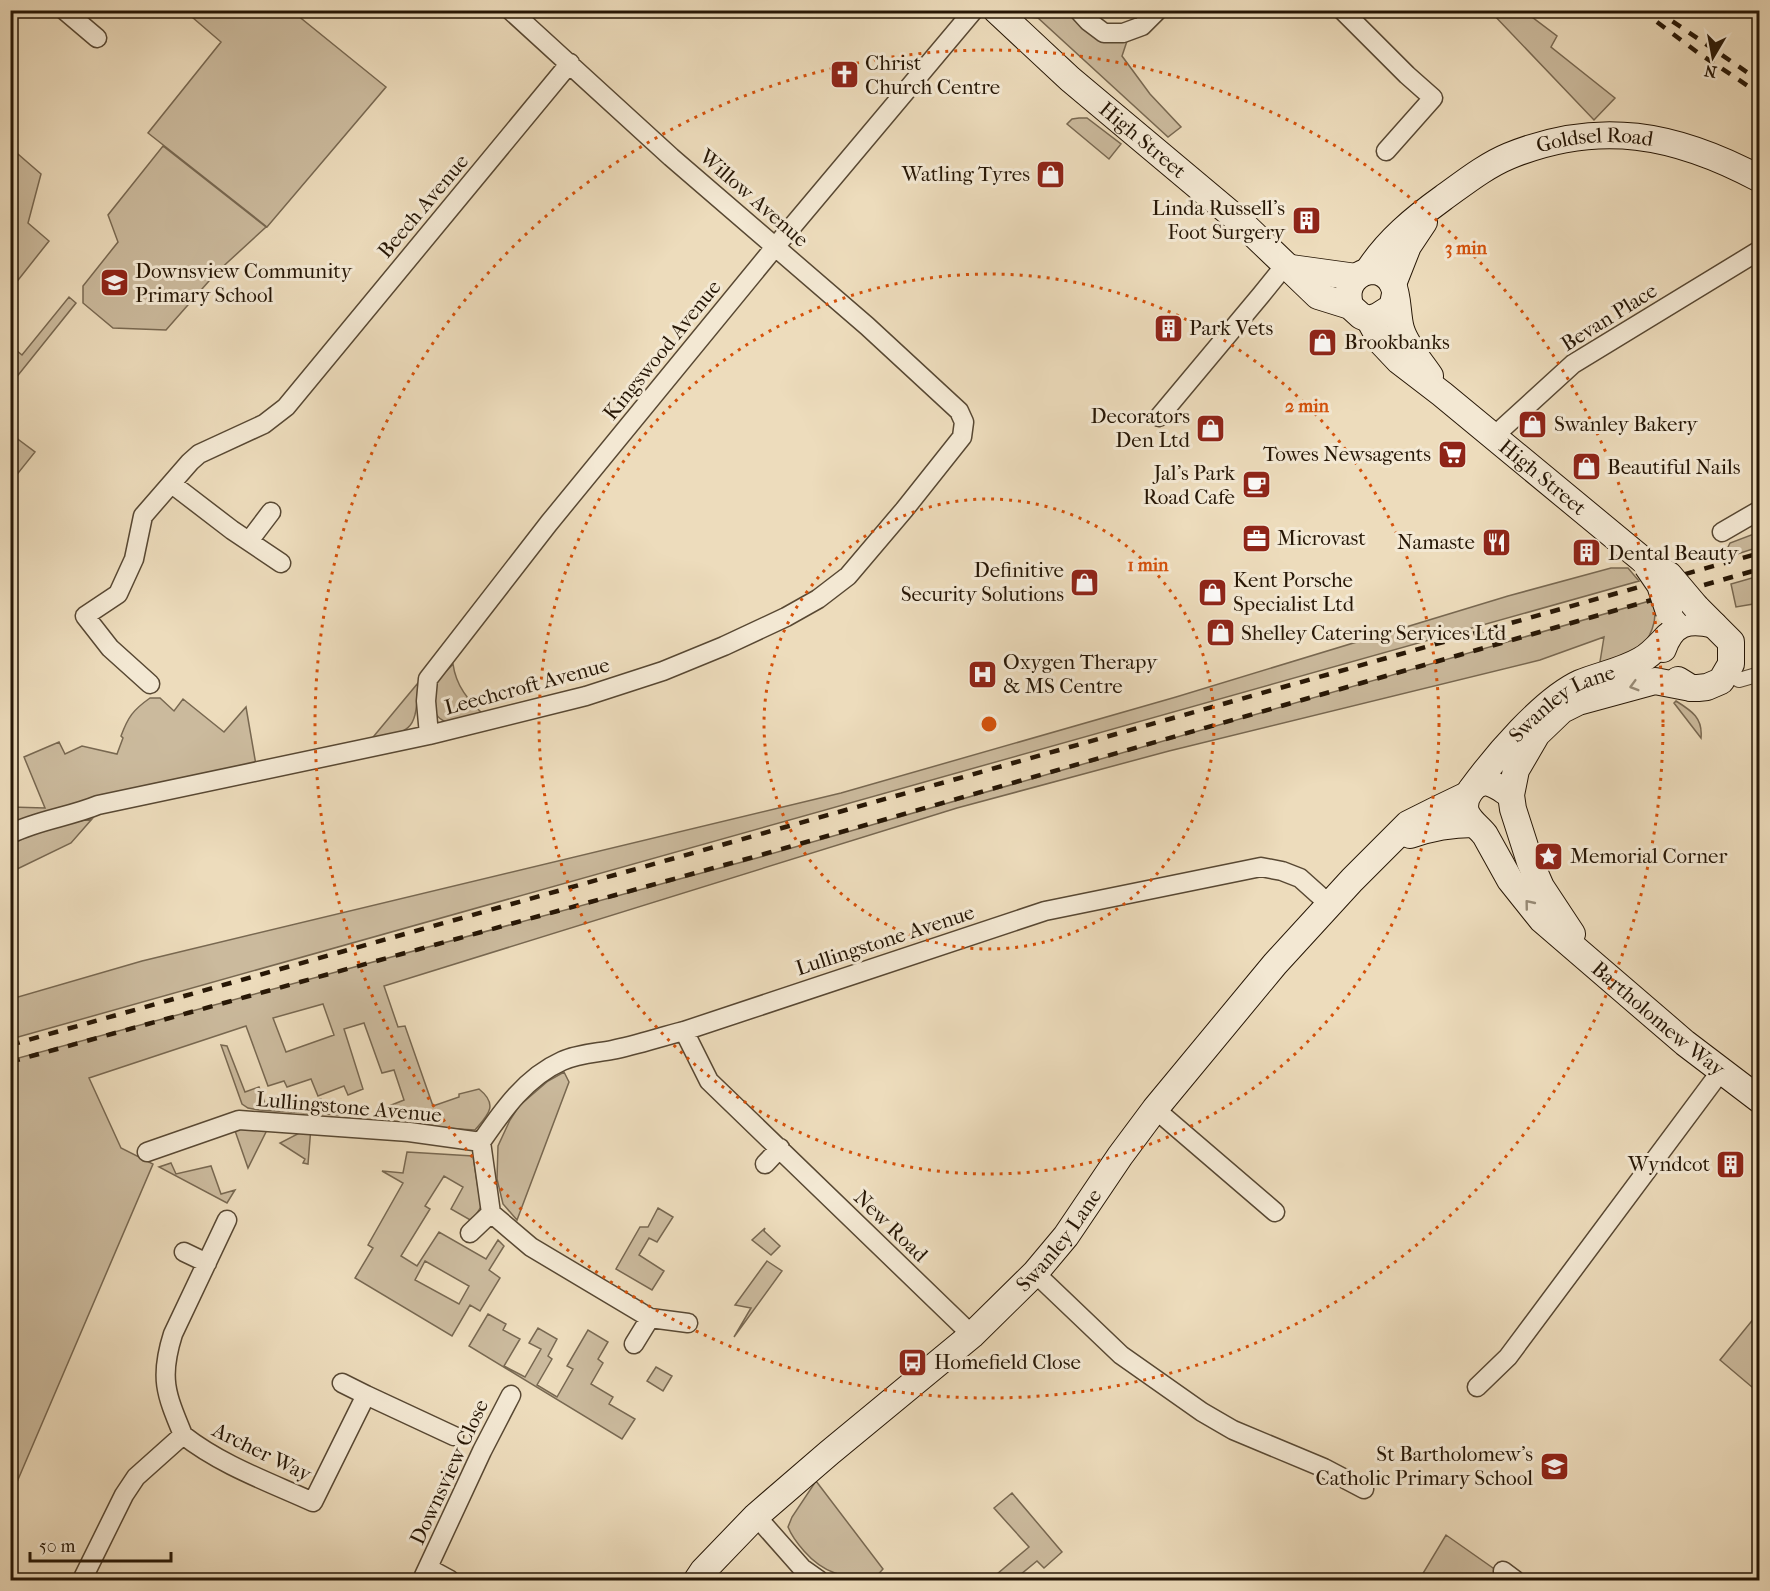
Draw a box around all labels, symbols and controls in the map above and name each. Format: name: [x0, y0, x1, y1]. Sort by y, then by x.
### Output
north arrow: [1683, 27, 1743, 87]
place label: Christ Church Centre: [865, 51, 1000, 99]
church icon: Christ Church Centre: [828, 59, 860, 91]
text: N: [1702, 61, 1718, 82]
street label: High Street: [1094, 97, 1191, 183]
street label: Goldsel Road: [1534, 123, 1656, 158]
street label: Willow Avenue: [694, 144, 813, 252]
street label: Beech Avenue: [373, 149, 473, 263]
shop icon: Watling Tyres: [1035, 158, 1067, 190]
place label: Watling Tyres: [901, 162, 1030, 186]
place label: Linda Russell's Foot Surgery: [1152, 196, 1286, 244]
building icon: Linda Russell's Foot Surgery: [1290, 204, 1322, 236]
text: 3 min: [1445, 238, 1488, 259]
place label: Downsview Community Primary School: [135, 259, 353, 307]
school or university icon: Downsview Community Primary School: [98, 267, 130, 299]
street label: Kingswood Avenue: [598, 275, 726, 425]
street label: Bevan Place: [1557, 278, 1661, 356]
building icon: Park Vets: [1152, 312, 1184, 344]
place label: Park Vets: [1189, 316, 1274, 340]
shop icon: Brookbanks: [1307, 326, 1339, 358]
place label: Brookbanks: [1344, 330, 1450, 354]
text: 2 min: [1285, 396, 1329, 417]
place label: Decorators Den Ltd: [1091, 404, 1191, 452]
shop icon: Swanley Bakery: [1517, 408, 1549, 440]
shop icon: Decorators Den Ltd: [1195, 412, 1227, 444]
place label: Swanley Bakery: [1554, 412, 1698, 436]
street label: High Street: [1494, 434, 1592, 520]
supermarket icon: Towes Newsagents: [1436, 438, 1468, 470]
place label: Towes Newsagents: [1263, 442, 1431, 466]
shop icon: Beautiful Nails: [1570, 451, 1602, 483]
place label: Beautiful Nails: [1607, 455, 1741, 479]
place label: Jal's Park Road Cafe: [1143, 461, 1235, 509]
cafe icon: Jal's Park Road Cafe: [1240, 469, 1272, 501]
office icon: Microvast: [1240, 522, 1272, 554]
place label: Microvast: [1277, 526, 1366, 550]
restaurant icon: Namaste: [1480, 526, 1512, 558]
place label: Namaste: [1397, 530, 1475, 554]
building icon: Dental Beauty: [1571, 537, 1603, 569]
place label: Dental Beauty: [1608, 541, 1739, 565]
text: 1 min: [1127, 555, 1169, 576]
place label: Definitive Security Solutions: [901, 558, 1064, 606]
shop icon: Definitive Security Solutions: [1069, 566, 1101, 598]
place label: Kent Porsche Specialist Ltd: [1233, 568, 1355, 616]
shop icon: Kent Porsche Specialist Ltd: [1196, 576, 1228, 608]
shop icon: Shelley Catering Services Ltd: [1204, 617, 1236, 649]
place label: Shelley Catering Services Ltd: [1241, 621, 1507, 645]
place label: Oxygen Therapy & MS Centre: [1003, 650, 1158, 698]
street label: Leechcroft Avenue: [442, 652, 612, 720]
hospital icon: Oxygen Therapy & MS Centre: [966, 658, 998, 690]
street label: Swanley Lane: [1504, 660, 1618, 747]
one-way arrow: [1629, 679, 1640, 691]
centre of rings: [979, 714, 999, 734]
place icon: Memorial Corner: [1533, 840, 1565, 872]
place label: Memorial Corner: [1570, 844, 1727, 868]
one-way arrow: [1525, 899, 1536, 910]
street label: Lullingstone Avenue: [793, 900, 977, 980]
street label: Bartholomew Way: [1587, 956, 1730, 1081]
street label: Lullingstone Avenue: [255, 1087, 443, 1127]
building icon: Wyndcot: [1715, 1148, 1747, 1180]
place label: Wyndcot: [1627, 1152, 1711, 1176]
street label: Swanley Lane: [1011, 1184, 1106, 1297]
street label: New Road: [849, 1185, 933, 1267]
bus stop icon: Homefield Close: [897, 1346, 929, 1378]
place label: Homefield Close: [934, 1350, 1081, 1374]
street label: Downsview Close: [405, 1396, 493, 1548]
street label: Archer Way: [208, 1417, 316, 1487]
place label: St Bartholomew's Catholic Primary School: [1316, 1442, 1533, 1490]
school or university icon: St Bartholomew's Catholic Primary School: [1538, 1450, 1570, 1482]
scale bar: [30, 1525, 171, 1563]
text: 50 m: [39, 1536, 76, 1557]

